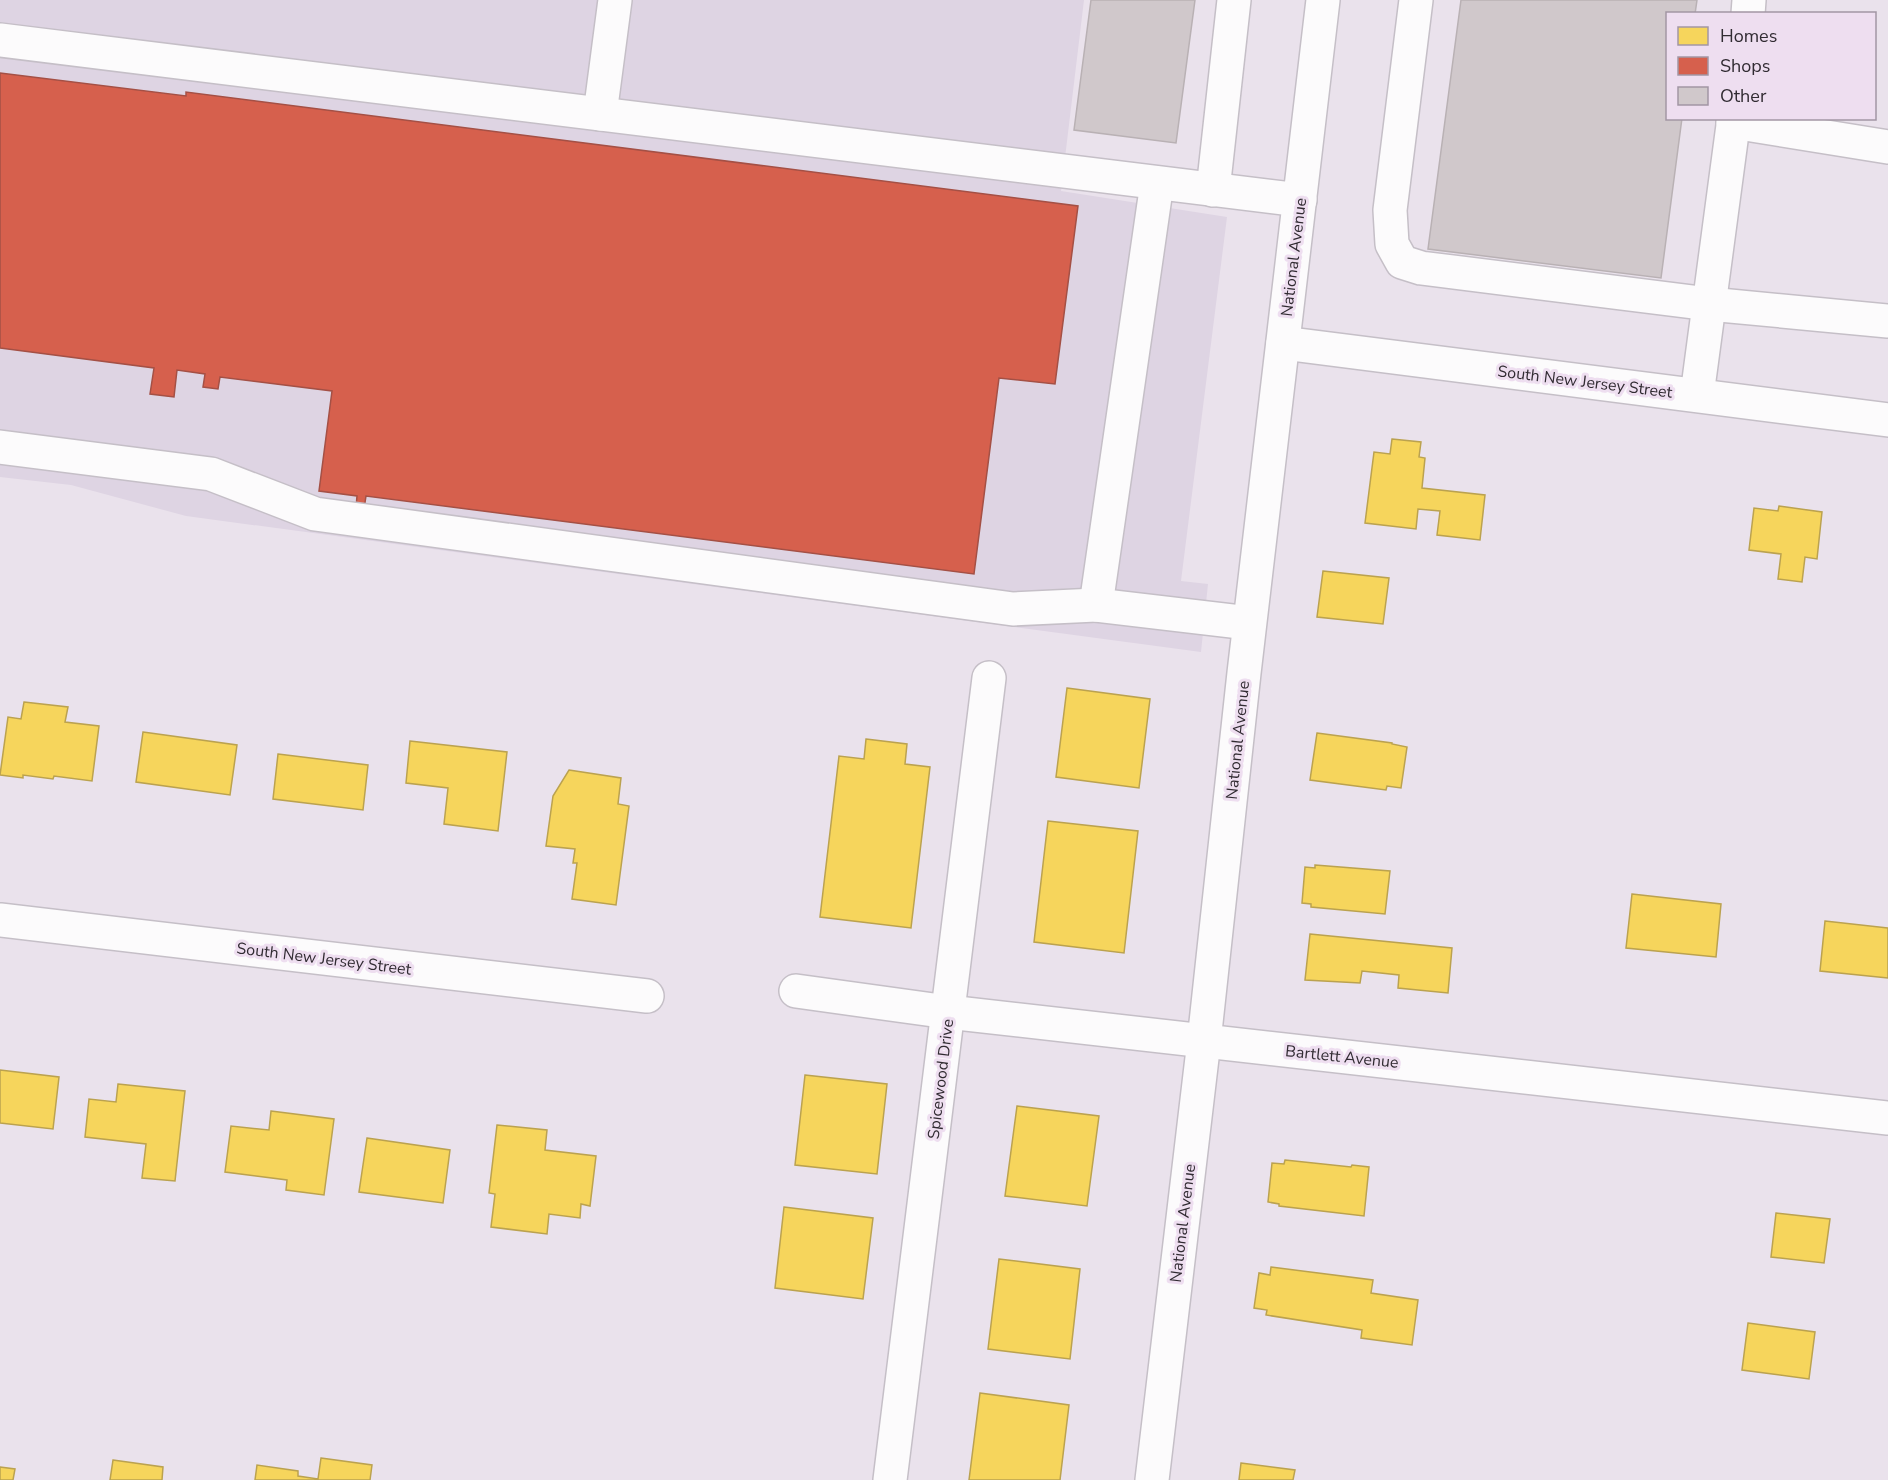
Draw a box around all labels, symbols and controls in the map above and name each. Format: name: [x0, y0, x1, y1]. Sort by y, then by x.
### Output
legend: [1666, 12, 1876, 120]
text: Homes: [1720, 24, 1777, 48]
text: Shops: [1720, 54, 1770, 78]
text: Other: [1720, 84, 1767, 108]
street label: National Avenue: [1276, 197, 1312, 318]
street label: South New Jersey Street: [1496, 360, 1674, 404]
street label: National Avenue: [1221, 680, 1255, 801]
street label: South New Jersey Street: [235, 937, 413, 981]
street label: Spicewood Drive: [923, 1018, 959, 1141]
street label: Bartlett Avenue: [1284, 1040, 1400, 1074]
street label: National Avenue: [1165, 1163, 1201, 1284]

